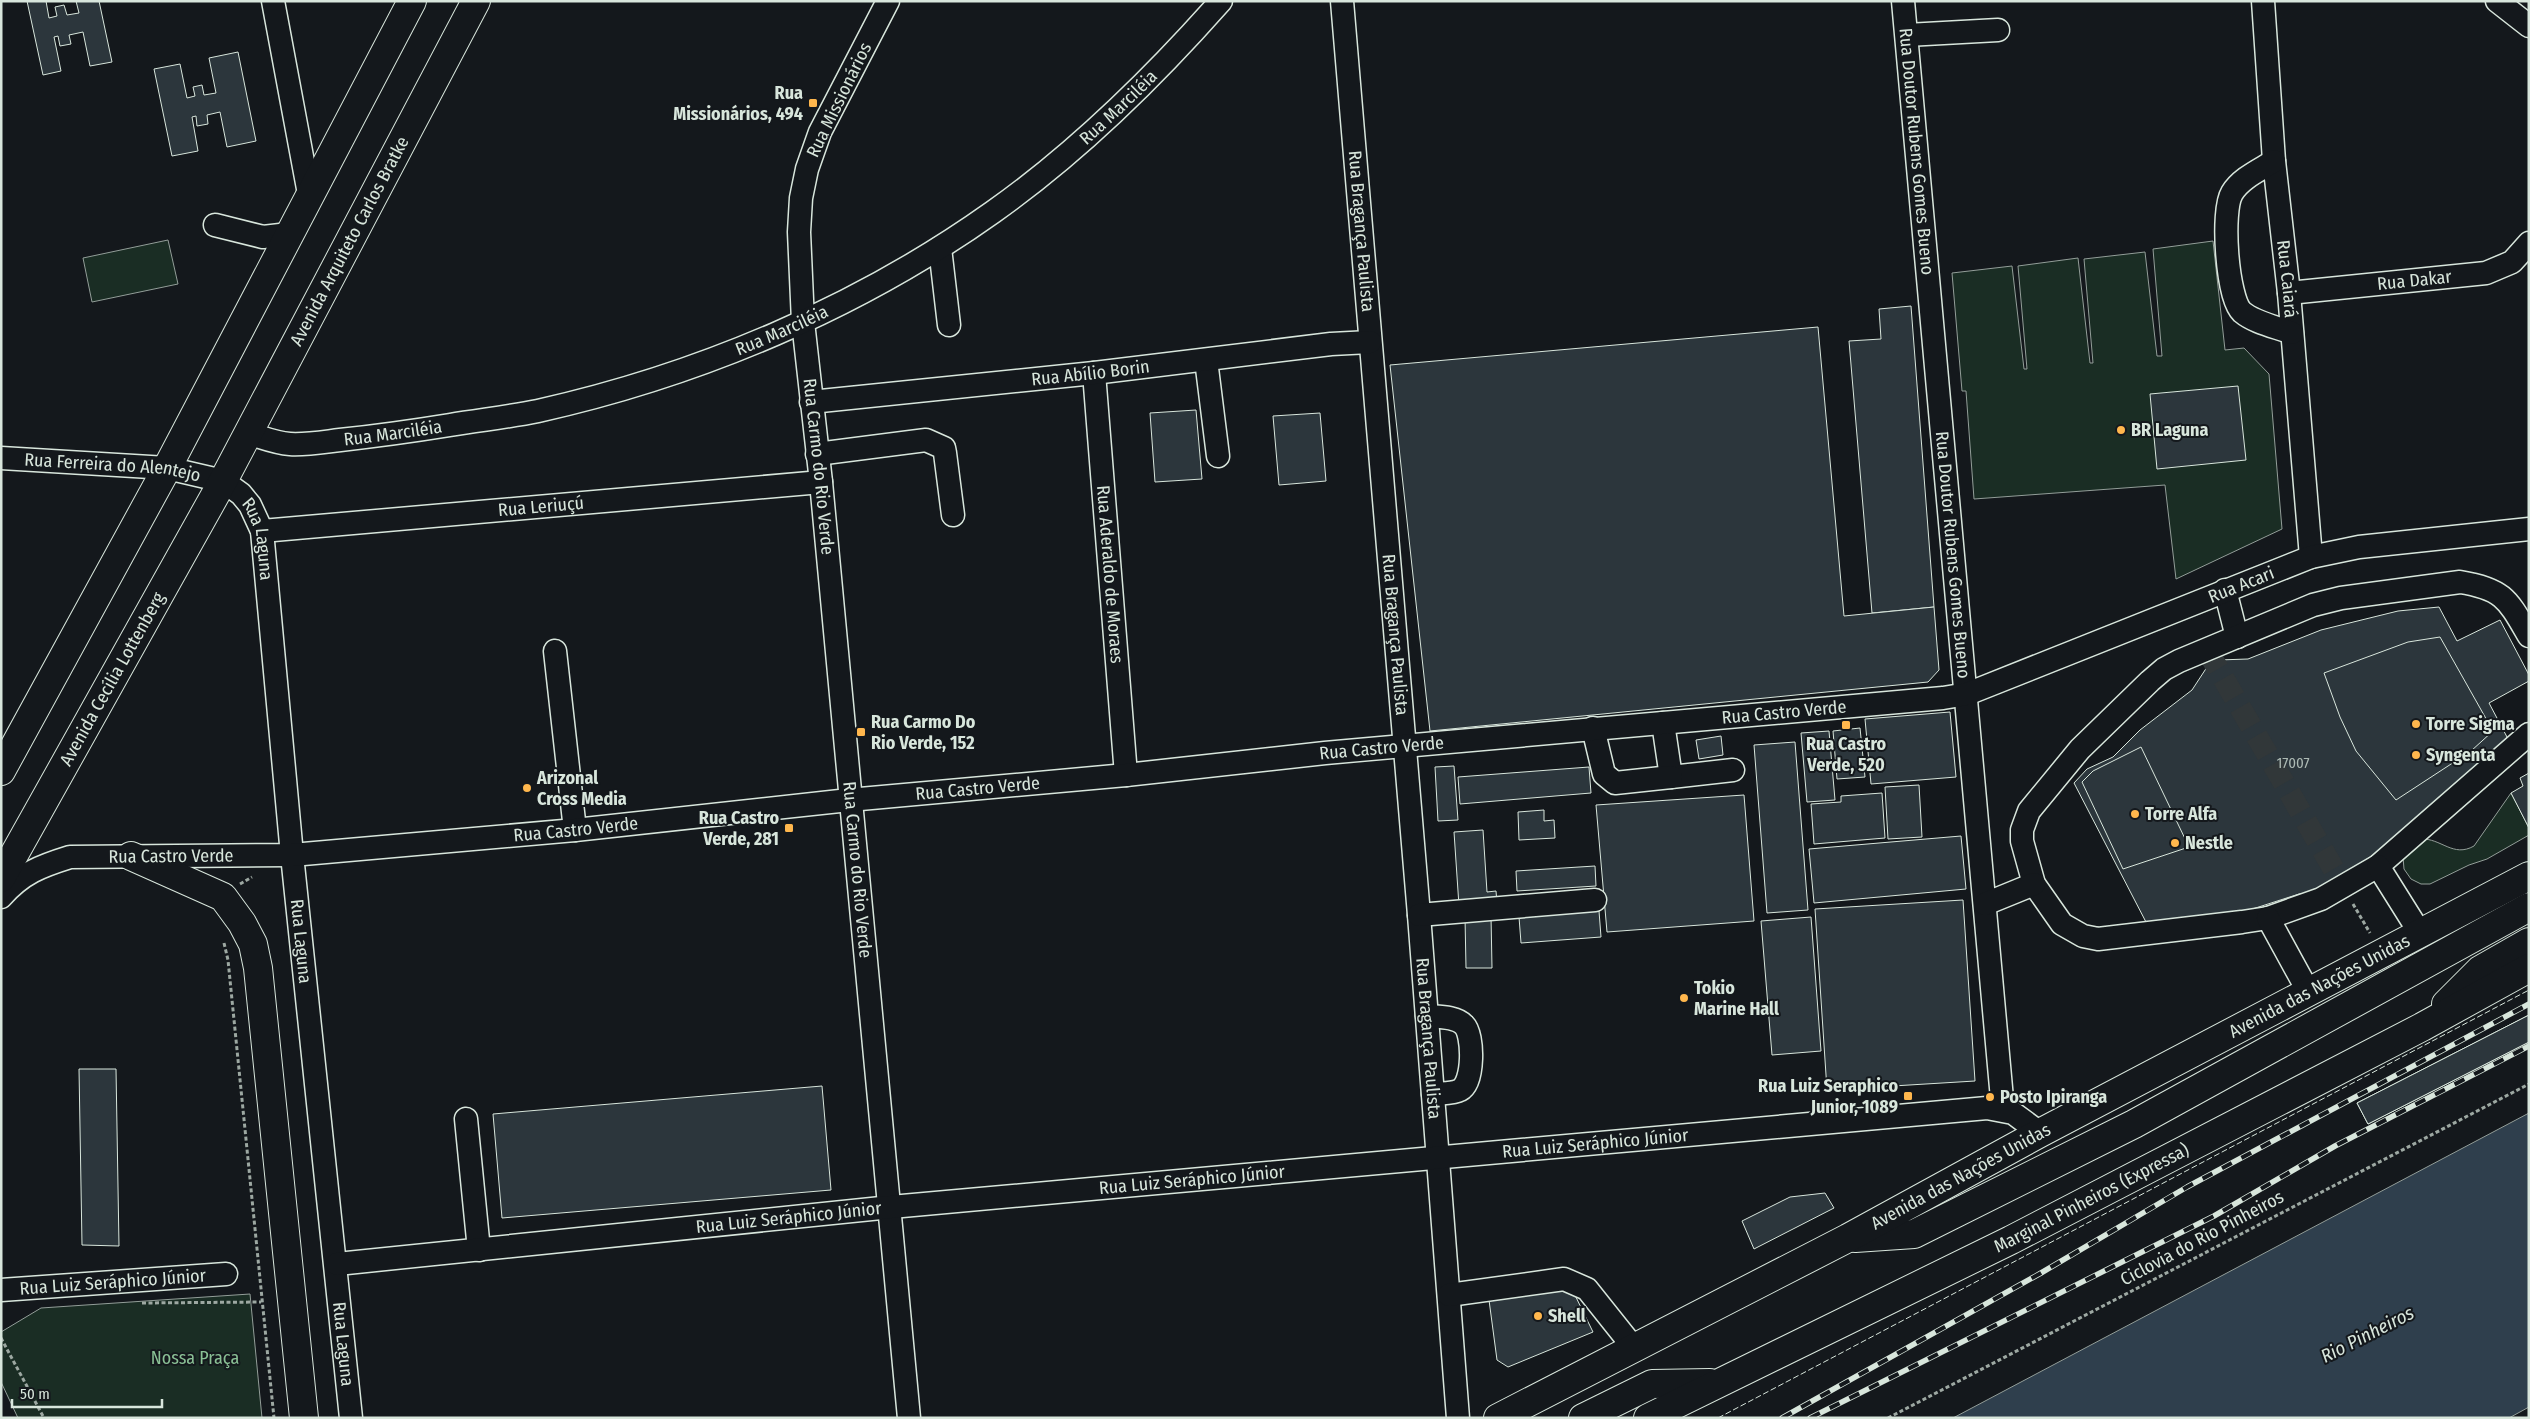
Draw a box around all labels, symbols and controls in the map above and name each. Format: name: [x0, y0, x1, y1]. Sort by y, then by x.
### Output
street label: Rua Doutor Rubens Gomes Bueno: [1894, 27, 1939, 276]
street label: Rua Missionários: [802, 39, 876, 161]
street label: Rua Marciléia: [1075, 65, 1162, 150]
place label: Rua Missionários, 494: [673, 82, 803, 125]
marker: Rua Missionários, 494: [807, 97, 819, 109]
street label: Avenida Arquiteto Carlos Bratke: [285, 133, 414, 350]
street label: Rua Bragança Paulista: [1344, 150, 1379, 313]
street label: Rua Caiará: [2272, 239, 2302, 319]
street label: Rua Dakar: [2376, 265, 2453, 295]
street label: Rua Marciléia: [732, 300, 832, 360]
street label: Rua Abílio Borin: [1030, 355, 1151, 390]
street label: Rua Carmo do Rio Verde: [798, 377, 839, 556]
street label: Rua Marciléia: [343, 415, 444, 451]
place label: BR Laguna: [2131, 419, 2209, 441]
marker: BR Laguna: [2115, 424, 2127, 436]
street label: Rua Doutor Rubens Gomes Bueno: [1931, 430, 1975, 679]
street label: Rua Ferreira do Alentejo: [24, 448, 203, 486]
street label: Rua Aderaldo de Moraes: [1092, 484, 1128, 665]
street label: Rua Leriuçú: [497, 492, 585, 521]
street label: Rua Laguna: [237, 493, 278, 582]
street label: Rua Bragança Paulista: [1378, 553, 1413, 717]
street label: Rua Acari: [2205, 562, 2277, 608]
street label: Avenida Cecília Lottenberg: [55, 588, 170, 770]
street label: Rua Castro Verde: [1721, 696, 1847, 729]
place label: Rua Carmo Do Rio Verde, 152: [871, 711, 976, 754]
place label: Torre Sigma: [2426, 713, 2515, 735]
marker: Torre Sigma: [2410, 718, 2422, 730]
marker: Rua Castro Verde, 520: [1840, 719, 1852, 731]
marker: Rua Carmo Do Rio Verde, 152: [855, 726, 867, 738]
street label: Rua Castro Verde: [1318, 731, 1445, 765]
place label: Rua Castro Verde, 520: [1806, 733, 1886, 776]
place label: Syngenta: [2426, 744, 2495, 766]
marker: Syngenta: [2410, 749, 2422, 761]
house number: 17007: [2276, 754, 2310, 772]
place label: Arizonal Cross Media: [536, 767, 627, 810]
street label: Rua Castro Verde: [914, 772, 1041, 805]
street label: Rua Carmo do Rio Verde: [838, 780, 877, 959]
marker: Arizonal Cross Media: [521, 782, 533, 794]
place label: Torre Alfa: [2145, 803, 2217, 825]
place label: Rua Castro Verde, 281: [699, 807, 779, 850]
marker: Torre Alfa: [2129, 808, 2141, 820]
street label: Rua Castro Verde: [513, 812, 639, 846]
marker: Rua Castro Verde, 281: [783, 822, 795, 834]
place label: Nestle: [2185, 832, 2233, 854]
marker: Nestle: [2169, 837, 2181, 849]
street label: Rua Castro Verde: [108, 845, 234, 868]
street label: Rua Laguna: [286, 898, 316, 985]
street label: Avenida das Nações Unidas: [2225, 929, 2414, 1043]
street label: Rua Bragança Paulista: [1411, 957, 1446, 1120]
place label: Tokio Marine Hall: [1694, 977, 1779, 1020]
marker: Tokio Marine Hall: [1678, 992, 1690, 1004]
place label: Rua Luiz Seraphico Junior, 1089: [1758, 1075, 1898, 1118]
place label: Posto Ipiranga: [2000, 1086, 2107, 1108]
marker: Rua Luiz Seraphico Junior, 1089: [1902, 1090, 1914, 1102]
marker: Posto Ipiranga: [1984, 1091, 1996, 1103]
street label: Avenida das Nações Unidas: [1867, 1118, 2055, 1234]
street label: Rua Luiz Seráphico Júnior: [1501, 1124, 1690, 1163]
street label: Marginal Pinheiros (Expressa): [1990, 1139, 2193, 1258]
street label: Rua Luiz Seráphico Júnior: [1098, 1160, 1286, 1199]
street label: Ciclovia do Rio Pinheiros: [2117, 1185, 2288, 1290]
street label: Rua Luiz Seráphico Júnior: [695, 1197, 883, 1238]
street label: Rua Luiz Seráphico Júnior: [19, 1264, 207, 1300]
street label: Rua Laguna: [328, 1301, 359, 1388]
water label: Rio Pinheiros: [2317, 1301, 2418, 1368]
place label: Shell: [1548, 1305, 1586, 1327]
marker: Shell: [1532, 1310, 1544, 1322]
park label: Nossa Praça: [151, 1347, 239, 1369]
scale bar: [12, 1376, 162, 1408]
text: 50 m: [20, 1385, 50, 1403]

